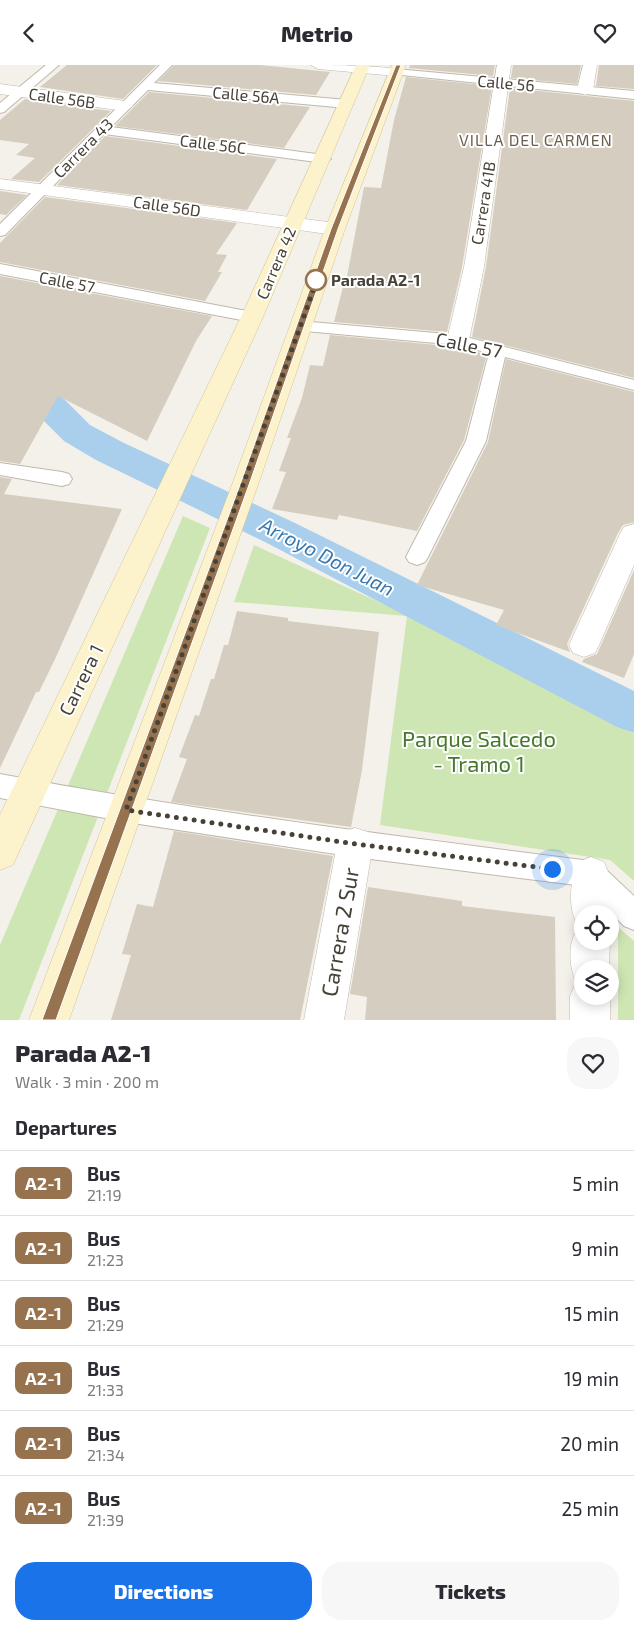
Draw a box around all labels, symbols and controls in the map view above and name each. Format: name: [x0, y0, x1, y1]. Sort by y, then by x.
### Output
icon: back: [15, 19, 43, 47]
icon: heart: [591, 19, 619, 47]
text: Metrio: [281, 20, 353, 46]
street label: Calle 56: [477, 71, 535, 94]
street label: Calle 56A: [212, 82, 280, 107]
street label: Calle 56B: [27, 83, 97, 112]
street label: Carrera 43: [49, 114, 116, 181]
street label: Calle 56C: [179, 130, 247, 157]
district label: VILLA DEL CARMEN: [459, 130, 613, 149]
street label: Carrera 41B: [467, 160, 498, 246]
street label: Calle 56D: [132, 191, 202, 220]
street label: Carrera 42: [252, 224, 299, 302]
street label: Calle 57: [38, 267, 97, 296]
marker: Parada A2-1: [305, 269, 327, 291]
place label: Parada A2-1: [331, 270, 420, 289]
street label: Calle 57: [434, 327, 504, 362]
water label: Arroyo Don Juan: [255, 512, 398, 601]
street label: Carrera 1: [53, 640, 108, 719]
park label: Parque Salcedo - Tramo 1: [402, 725, 556, 776]
your location: [540, 857, 565, 882]
street label: Carrera 2 Sur: [315, 865, 363, 998]
map controls: [574, 905, 619, 1005]
button: locate: [574, 905, 619, 950]
button: layers: [574, 960, 619, 1005]
button: heart: [567, 1037, 619, 1089]
text: Parada A2-1: [15, 1038, 151, 1067]
text: Walk · 3 min · 200 m: [15, 1072, 159, 1091]
text: Departures: [15, 1116, 117, 1139]
text: Bus: [87, 1162, 120, 1185]
text: A2-1: [25, 1172, 62, 1194]
text: 5 min: [572, 1172, 619, 1195]
text: 21:19: [87, 1185, 122, 1204]
text: Bus: [87, 1227, 120, 1250]
text: A2-1: [25, 1237, 62, 1259]
text: 9 min: [571, 1237, 619, 1260]
text: 21:23: [87, 1250, 124, 1269]
text: Bus: [87, 1292, 120, 1315]
text: A2-1: [25, 1302, 62, 1324]
text: 15 min: [565, 1302, 619, 1325]
text: 21:29: [87, 1315, 124, 1334]
text: Bus: [87, 1357, 120, 1380]
text: A2-1: [25, 1367, 62, 1389]
text: 19 min: [564, 1367, 619, 1390]
text: 21:33: [87, 1380, 124, 1399]
text: Bus: [87, 1422, 120, 1445]
text: A2-1: [25, 1432, 62, 1454]
text: 20 min: [560, 1432, 619, 1455]
text: 21:34: [87, 1445, 125, 1464]
text: Bus: [87, 1487, 120, 1510]
text: A2-1: [25, 1497, 62, 1519]
text: 25 min: [562, 1497, 619, 1520]
text: 21:39: [87, 1510, 124, 1529]
button: Directions: [15, 1562, 312, 1620]
button: Tickets: [322, 1562, 619, 1620]

